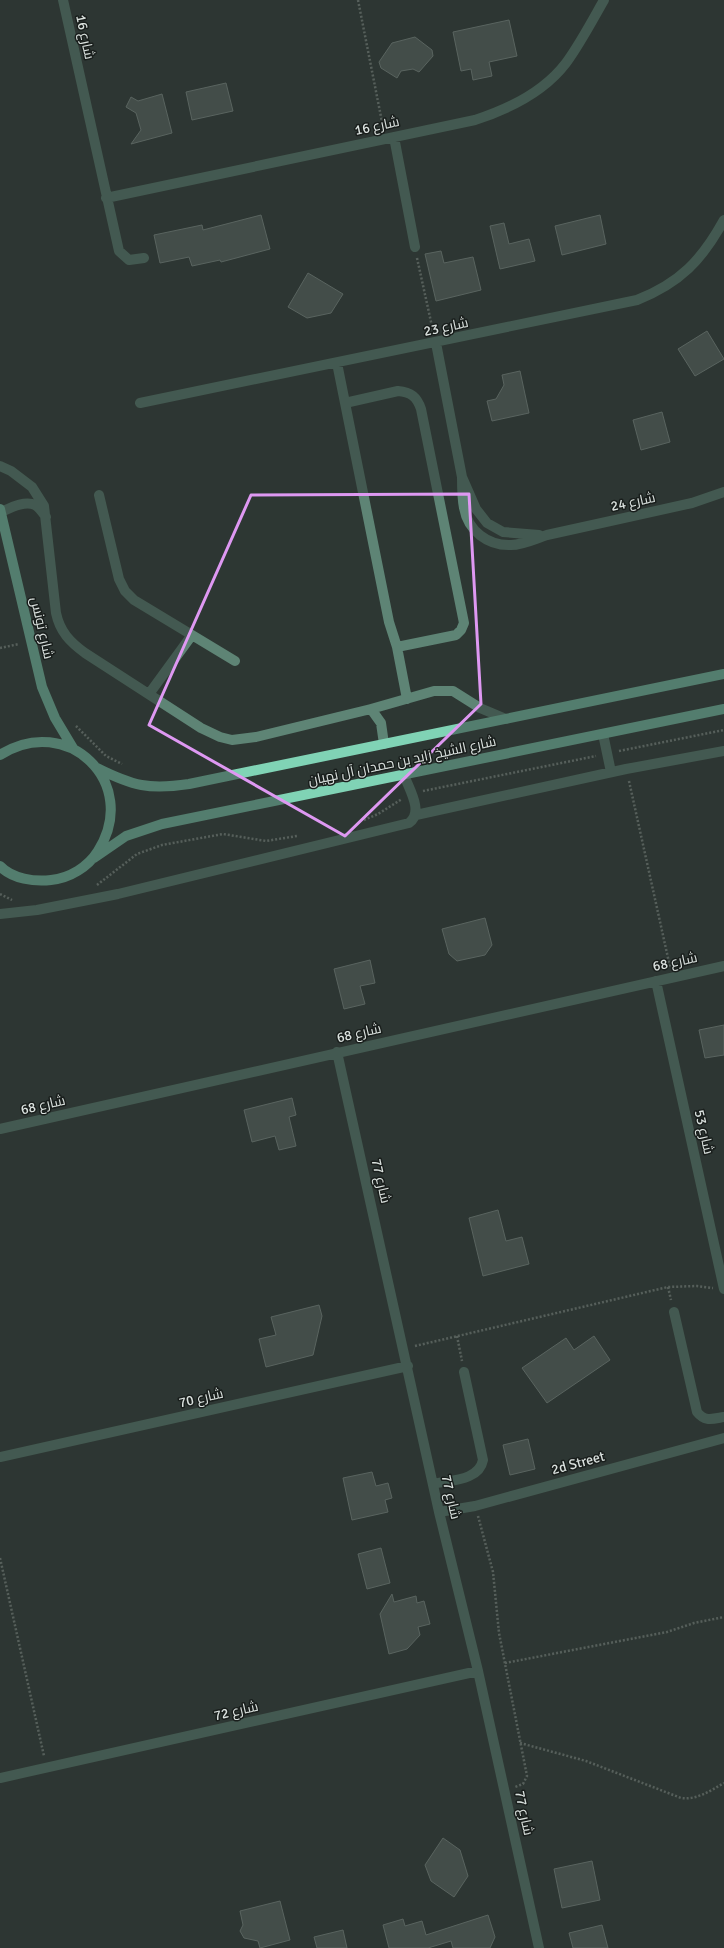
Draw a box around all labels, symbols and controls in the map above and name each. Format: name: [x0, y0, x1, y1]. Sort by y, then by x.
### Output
street label: شارع 16: [72, 13, 98, 61]
street label: شارع 16: [353, 113, 401, 139]
street label: شارع 23: [422, 314, 470, 340]
street label: شارع 24: [609, 489, 657, 515]
street label: شارع تونس: [27, 595, 57, 661]
street label: شارع الشيخ زايد بن حمدان آل نهيان: [306, 733, 498, 789]
street label: شارع 68: [651, 949, 699, 975]
street label: شارع 68: [335, 1020, 383, 1046]
street label: شارع 68: [19, 1092, 67, 1118]
street label: شارع 53: [691, 1108, 717, 1156]
street label: شارع 77: [368, 1157, 394, 1205]
street label: شارع 70: [177, 1385, 225, 1411]
street label: 2d Street: [549, 1448, 607, 1478]
street label: شارع 77: [438, 1473, 464, 1521]
street label: شارع 72: [212, 1698, 260, 1724]
street label: شارع 77: [511, 1789, 537, 1837]

